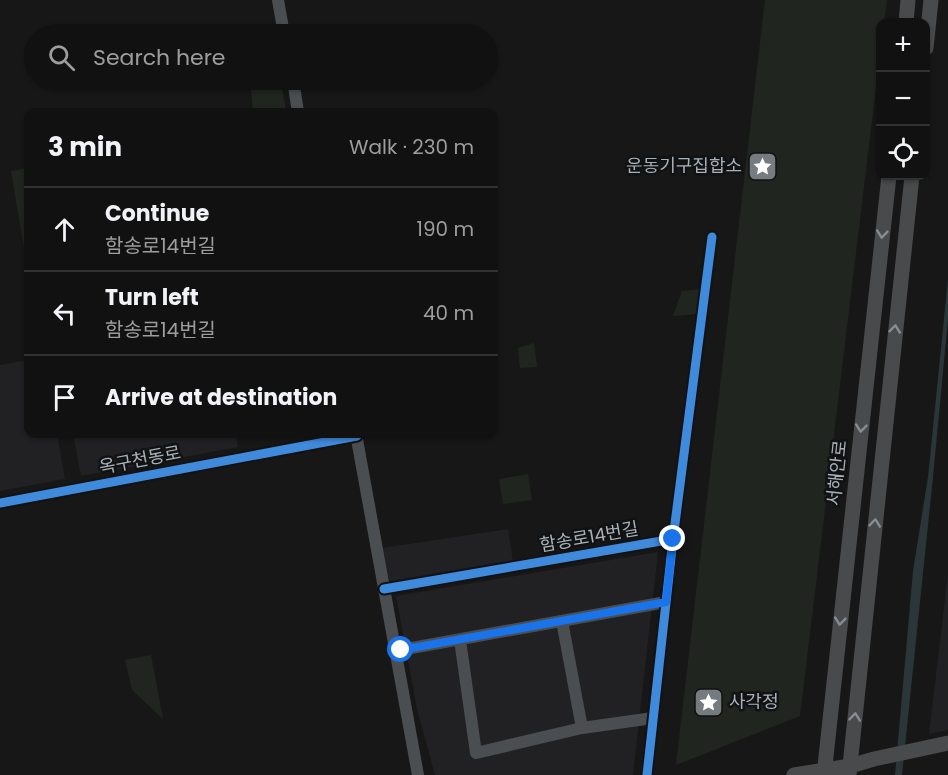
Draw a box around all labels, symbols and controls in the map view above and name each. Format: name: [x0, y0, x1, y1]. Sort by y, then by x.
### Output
map controls: [876, 18, 930, 180]
button: +: [876, 18, 930, 72]
search box: [24, 24, 498, 90]
icon: search: [45, 41, 78, 74]
text: Search here: [93, 42, 226, 73]
button: −: [876, 72, 930, 126]
button: locate: [876, 126, 930, 180]
text: 3 min: [48, 129, 122, 165]
text: Walk · 230 m: [349, 133, 474, 161]
place icon: 운동기구집합소: [747, 150, 779, 182]
place label: 운동기구집합소: [626, 153, 742, 178]
text: Continue: [105, 198, 209, 229]
icon: ahead: [48, 213, 81, 246]
text: 190 m: [417, 215, 474, 243]
one-way arrow: [876, 229, 889, 238]
text: 함송로14번길: [105, 232, 216, 260]
text: Turn left: [105, 282, 199, 313]
icon: left: [48, 297, 81, 330]
text: 40 m: [423, 299, 474, 327]
text: 함송로14번길: [105, 316, 216, 344]
one-way arrow: [888, 324, 901, 333]
icon: arrive: [48, 381, 81, 414]
text: Arrive at destination: [105, 382, 337, 413]
one-way arrow: [855, 423, 868, 432]
street label: 옥구천동로: [97, 439, 183, 480]
street label: 서해안로: [821, 439, 852, 507]
street label: 함송로14번길: [538, 516, 640, 557]
one-way arrow: [868, 518, 881, 527]
route end: [659, 525, 685, 551]
one-way arrow: [834, 617, 847, 626]
route start: [387, 636, 413, 662]
place icon: 사각정: [692, 686, 724, 718]
place label: 사각정: [729, 689, 779, 714]
one-way arrow: [848, 712, 861, 721]

